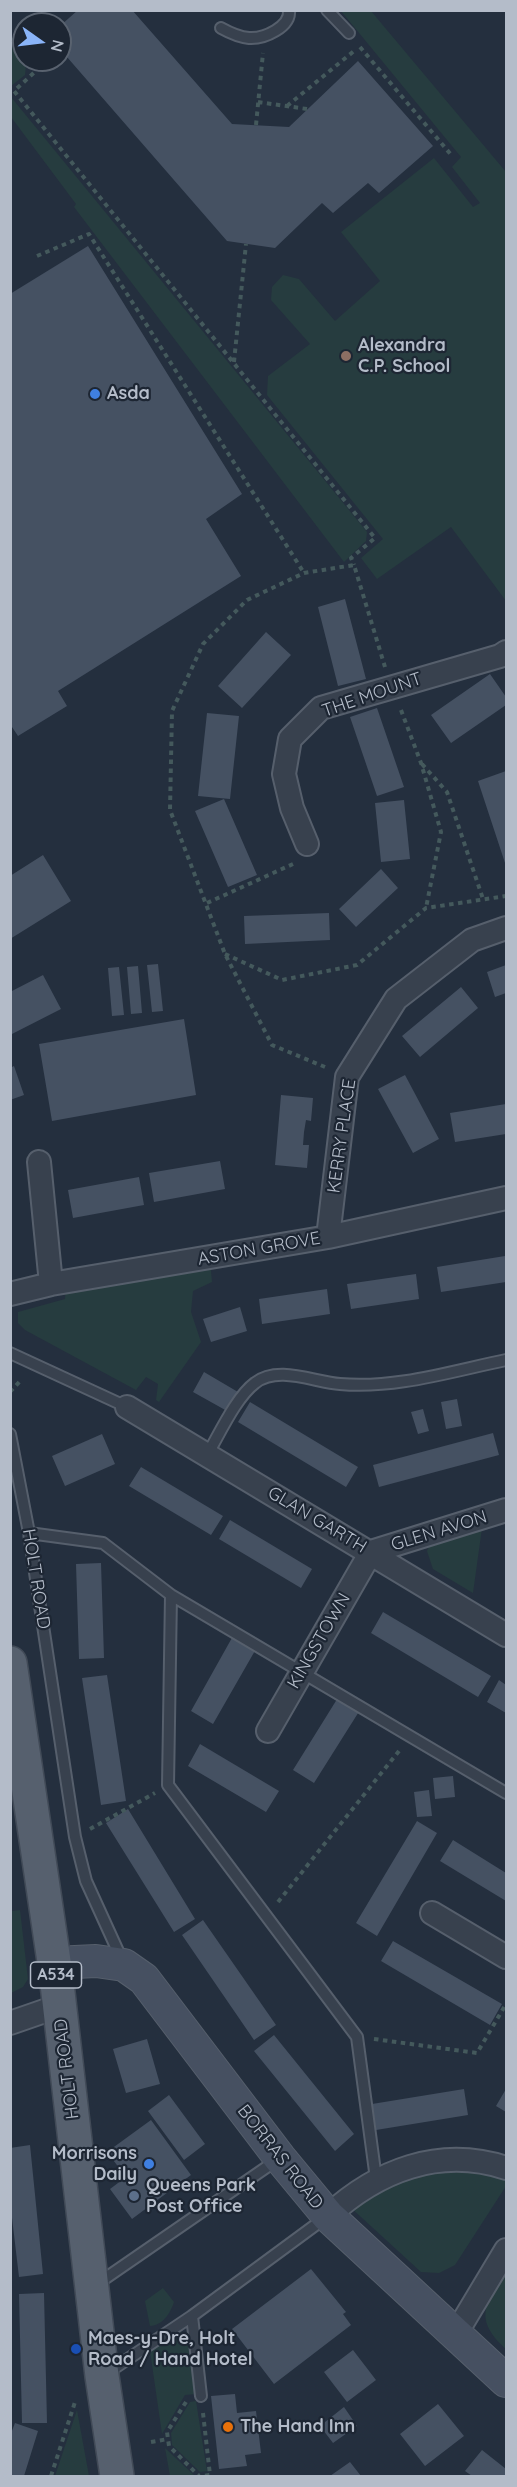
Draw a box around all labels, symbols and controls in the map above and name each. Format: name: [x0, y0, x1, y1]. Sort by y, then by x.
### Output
north arrow: [12, 12, 72, 72]
text: N: [46, 38, 69, 54]
place label: Alexandra C.P. School: [358, 335, 450, 378]
marker: Alexandra C.P. School: [339, 349, 353, 363]
place label: Asda: [107, 383, 150, 405]
marker: Asda: [88, 387, 102, 401]
street label: THE MOUNT: [319, 668, 425, 722]
street label: KERRY PLACE: [323, 1078, 361, 1194]
street label: ASTON GROVE: [196, 1228, 322, 1270]
street label: GLAN GARTH: [264, 1482, 370, 1558]
street label: GLEN AVON: [389, 1506, 489, 1556]
street label: HOLT ROAD: [17, 1527, 55, 1631]
street label: KINGSTOWN: [283, 1589, 355, 1693]
road number: A534: [31, 1962, 82, 1988]
street label: HOLT ROAD: [50, 2017, 84, 2121]
street label: BORRAS ROAD: [233, 2101, 327, 2213]
place label: Morrisons Daily: [52, 2143, 137, 2186]
marker: Morrisons Daily: [142, 2157, 156, 2171]
place label: Queens Park Post Office: [146, 2175, 256, 2218]
marker: Queens Park Post Office: [127, 2189, 141, 2203]
place label: Maes-y-Dre, Holt Road / Hand Hotel: [88, 2328, 253, 2370]
marker: Maes-y-Dre, Holt Road / Hand Hotel: [69, 2342, 83, 2356]
place label: The Hand Inn: [240, 2416, 355, 2438]
marker: The Hand Inn: [221, 2420, 235, 2434]

